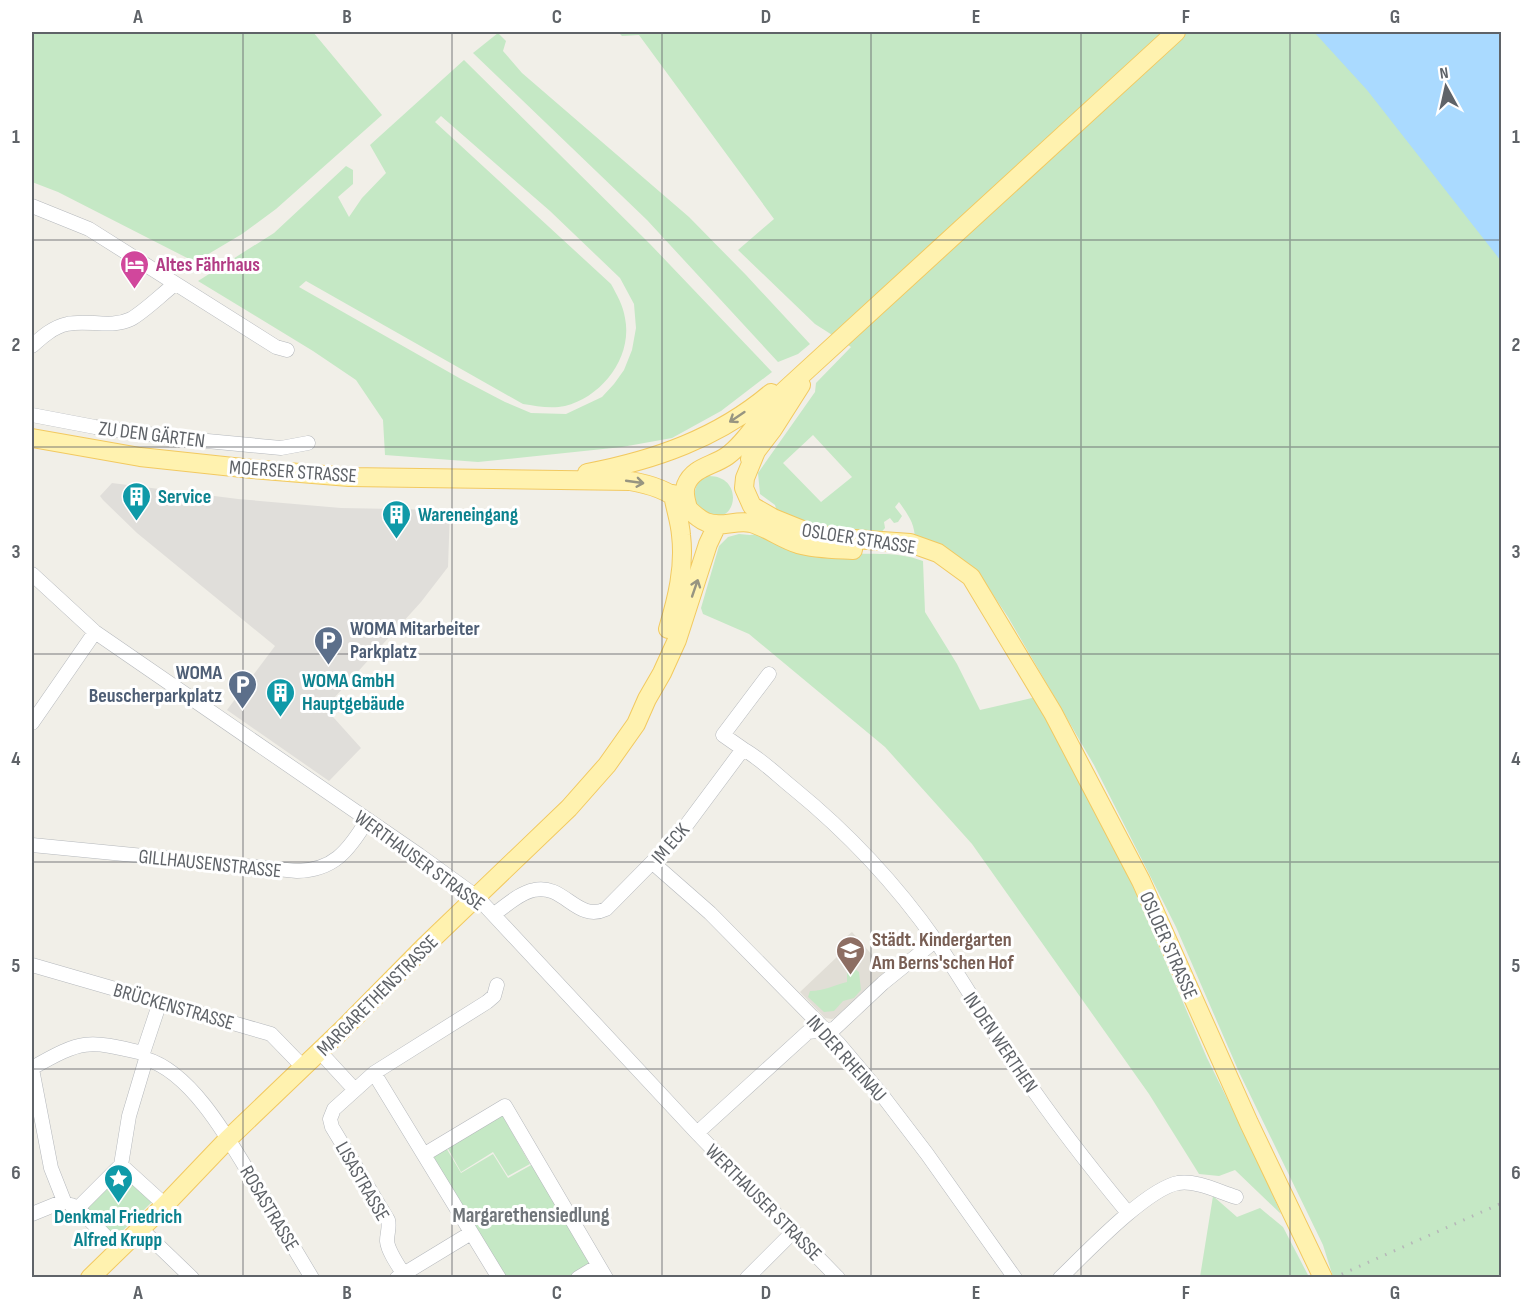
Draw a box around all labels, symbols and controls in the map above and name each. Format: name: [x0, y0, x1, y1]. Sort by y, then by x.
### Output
text: A: [132, 5, 143, 29]
text: B: [342, 5, 352, 29]
text: C: [552, 5, 562, 29]
text: D: [761, 5, 771, 29]
text: E: [972, 5, 980, 29]
text: F: [1182, 5, 1190, 29]
text: G: [1390, 5, 1400, 29]
north arrow: [1416, 57, 1476, 117]
text: N: [1439, 64, 1450, 84]
text: 1: [12, 125, 20, 149]
text: 1: [1512, 125, 1520, 149]
hotel icon: Altes Fährhaus: [119, 248, 151, 290]
place label: Altes Fährhaus: [155, 253, 260, 277]
text: 2: [12, 333, 20, 357]
text: 2: [1512, 333, 1520, 357]
one-way arrow: [730, 411, 746, 423]
street label: ZU DEN GÄRTEN: [97, 417, 206, 453]
street label: MOERSER STRASSE: [228, 456, 357, 488]
one-way arrow: [625, 477, 644, 488]
building icon: Service: [121, 480, 153, 522]
place label: Service: [158, 485, 211, 509]
building icon: Wareneingang: [381, 498, 413, 540]
place label: Wareneingang: [418, 503, 519, 527]
street label: OSLOER STRASSE: [800, 518, 918, 560]
text: 3: [12, 540, 21, 564]
text: 3: [1512, 540, 1521, 564]
one-way arrow: [690, 579, 701, 598]
place label: WOMA Mitarbeiter Parkplatz: [350, 617, 480, 664]
parking icon: WOMA Mitarbeiter Parkplatz: [313, 624, 345, 666]
place label: WOMA Beuscherparkplatz: [89, 661, 222, 708]
parking icon: WOMA Beuscherparkplatz: [227, 668, 259, 710]
place label: WOMA GmbH Hauptgebäude: [302, 669, 405, 716]
building icon: WOMA GmbH Hauptgebäude: [265, 676, 297, 718]
text: 4: [11, 747, 21, 771]
text: 4: [1511, 747, 1521, 771]
street label: WERTHAUSER STRASSE: [350, 805, 489, 916]
street label: IM ECK: [647, 818, 695, 869]
street label: GILLHAUSENSTRASSE: [137, 845, 283, 883]
street label: OSLOER STRASSE: [1134, 888, 1202, 1003]
place label: Städt. Kindergarten Am Berns'schen Hof: [871, 928, 1014, 975]
street label: MARGARETHENSTRASSE: [312, 930, 443, 1061]
school or university icon: Städt. Kindergarten Am Berns'schen Hof: [835, 934, 867, 976]
text: 5: [12, 954, 21, 978]
text: 5: [1512, 954, 1521, 978]
street label: BRÜCKENSTRASSE: [111, 978, 237, 1036]
street label: IN DEN WERTHEN: [958, 988, 1043, 1097]
street label: IN DER RHEINAU: [801, 1010, 891, 1107]
street label: LISASTRASSE: [330, 1137, 394, 1226]
street label: WERTHAUSER STRASSE: [700, 1139, 827, 1266]
text: 6: [11, 1161, 21, 1185]
text: 6: [1511, 1161, 1521, 1185]
place icon: Denkmal Friedrich Alfred Krupp: [102, 1162, 134, 1204]
street label: ROSASTRASSE: [234, 1162, 304, 1255]
district label: Margarethensiedlung: [453, 1203, 610, 1228]
place label: Denkmal Friedrich Alfred Krupp: [54, 1205, 182, 1252]
text: A: [132, 1281, 143, 1305]
text: B: [342, 1281, 352, 1305]
text: C: [552, 1281, 562, 1305]
text: D: [761, 1281, 771, 1305]
text: E: [972, 1281, 980, 1305]
text: F: [1182, 1281, 1190, 1305]
text: G: [1390, 1281, 1400, 1305]

